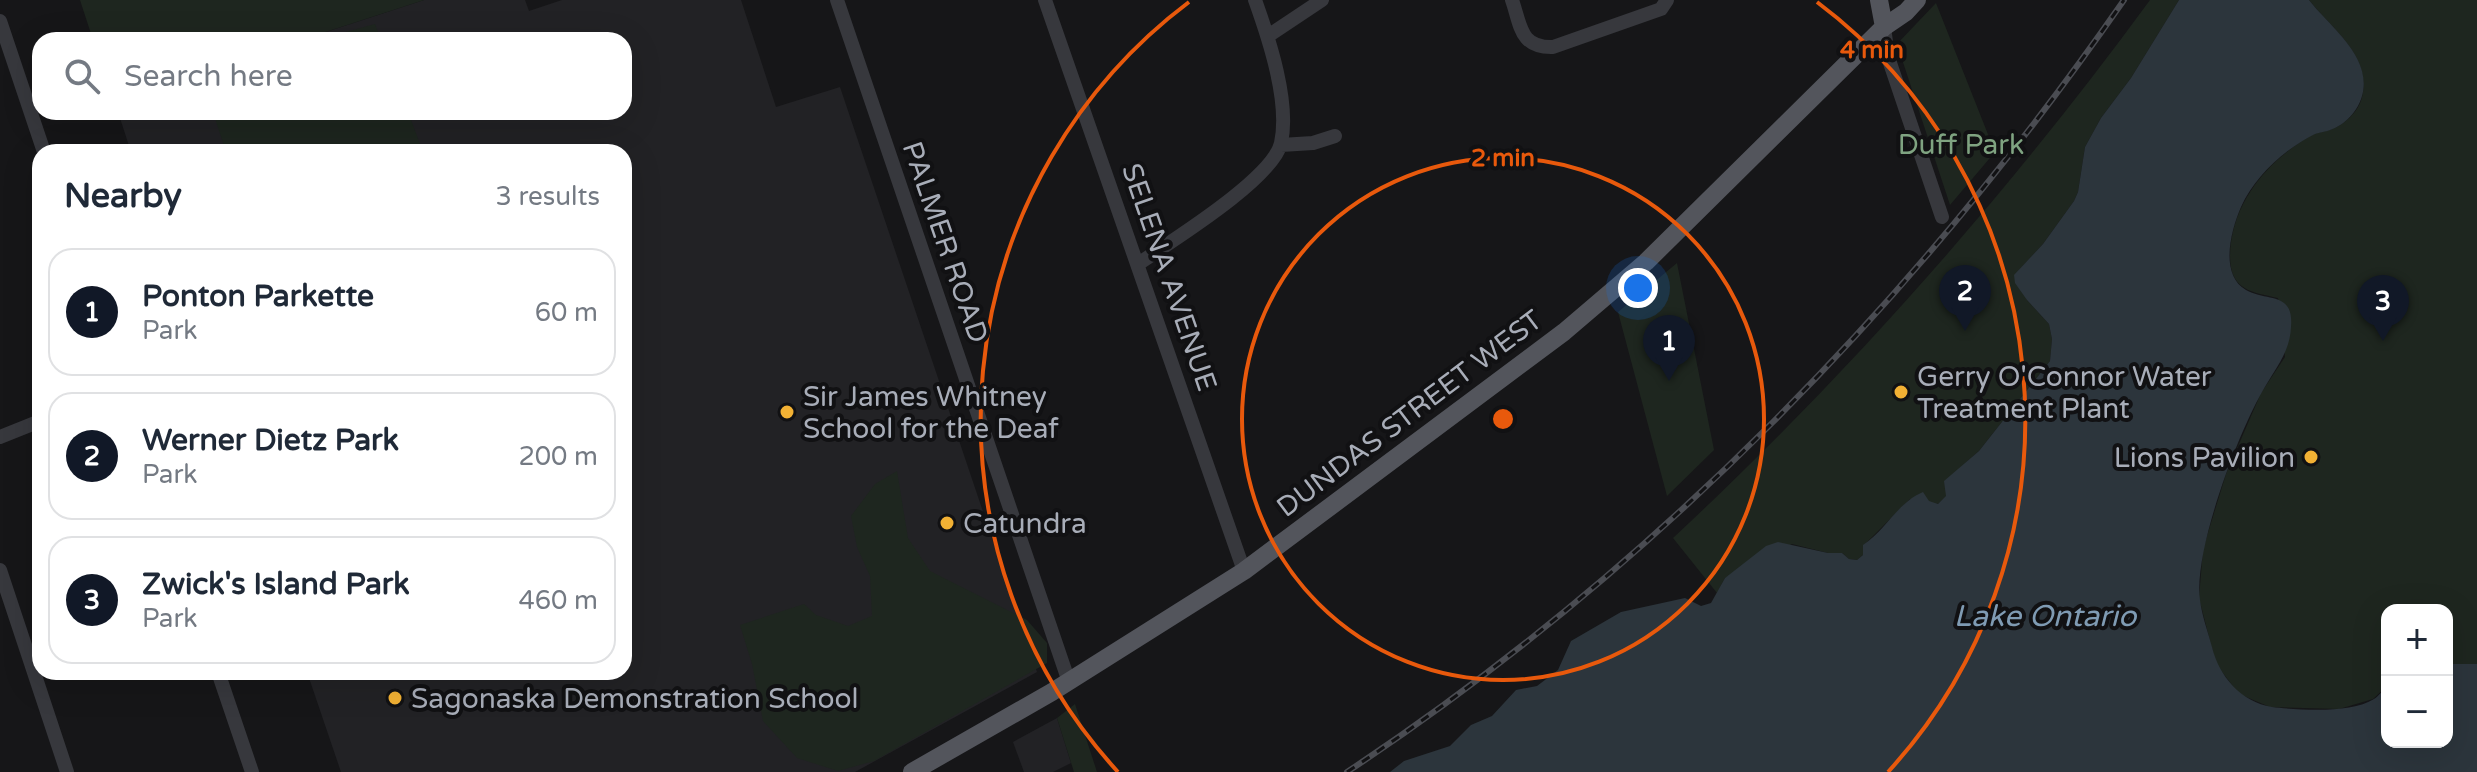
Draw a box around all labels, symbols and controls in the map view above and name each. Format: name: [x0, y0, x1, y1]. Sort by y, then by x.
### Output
search box: [32, 32, 632, 120]
text: 4 min: [1840, 36, 1904, 65]
icon: search: [60, 54, 104, 98]
text: Search here: [124, 58, 293, 95]
park label: Duff Park: [1898, 128, 2024, 162]
street label: PALMER ROAD: [895, 137, 995, 348]
text: 2 min: [1471, 144, 1535, 173]
street label: SELENA AVENUE: [1114, 159, 1224, 396]
text: Nearby: [64, 176, 182, 217]
text: 3 results: [495, 181, 600, 212]
pin: 2: [1939, 265, 1991, 331]
your location: [1618, 268, 1658, 308]
pin: 3: [2357, 275, 2409, 341]
text: Ponton Parkette: [142, 278, 374, 315]
text: 1: [84, 297, 100, 328]
text: 60 m: [535, 297, 598, 328]
street label: DUNDAS STREET WEST: [1270, 303, 1549, 525]
text: Park: [142, 315, 198, 346]
pin: 1: [1643, 315, 1695, 381]
place label: Gerry O'Connor Water Treatment Plant: [1917, 360, 2212, 426]
place label: Sir James Whitney School for the Deaf: [803, 380, 1059, 446]
marker: Gerry O'Connor Water Treatment Plant: [1892, 383, 1910, 401]
marker: Sir James Whitney School for the Deaf: [778, 403, 796, 421]
centre of rings: [1489, 405, 1517, 433]
text: Werner Dietz Park: [142, 422, 399, 459]
text: 2: [84, 441, 100, 472]
text: 200 m: [518, 441, 598, 472]
place label: Lions Pavilion: [2114, 441, 2295, 475]
marker: Lions Pavilion: [2302, 448, 2320, 466]
text: Park: [142, 459, 198, 490]
place label: Catundra: [963, 507, 1087, 541]
marker: Catundra: [938, 514, 956, 532]
text: Zwick's Island Park: [142, 566, 410, 603]
text: 3: [84, 585, 100, 616]
text: 460 m: [518, 585, 598, 616]
water label: Lake Ontario: [1954, 598, 2138, 635]
text: Park: [142, 603, 198, 634]
map controls: [2381, 604, 2453, 748]
button: +: [2381, 604, 2453, 676]
button: −: [2381, 676, 2453, 748]
place label: Sagonaska Demonstration School: [411, 682, 858, 716]
marker: Sagonaska Demonstration School: [386, 689, 404, 707]

